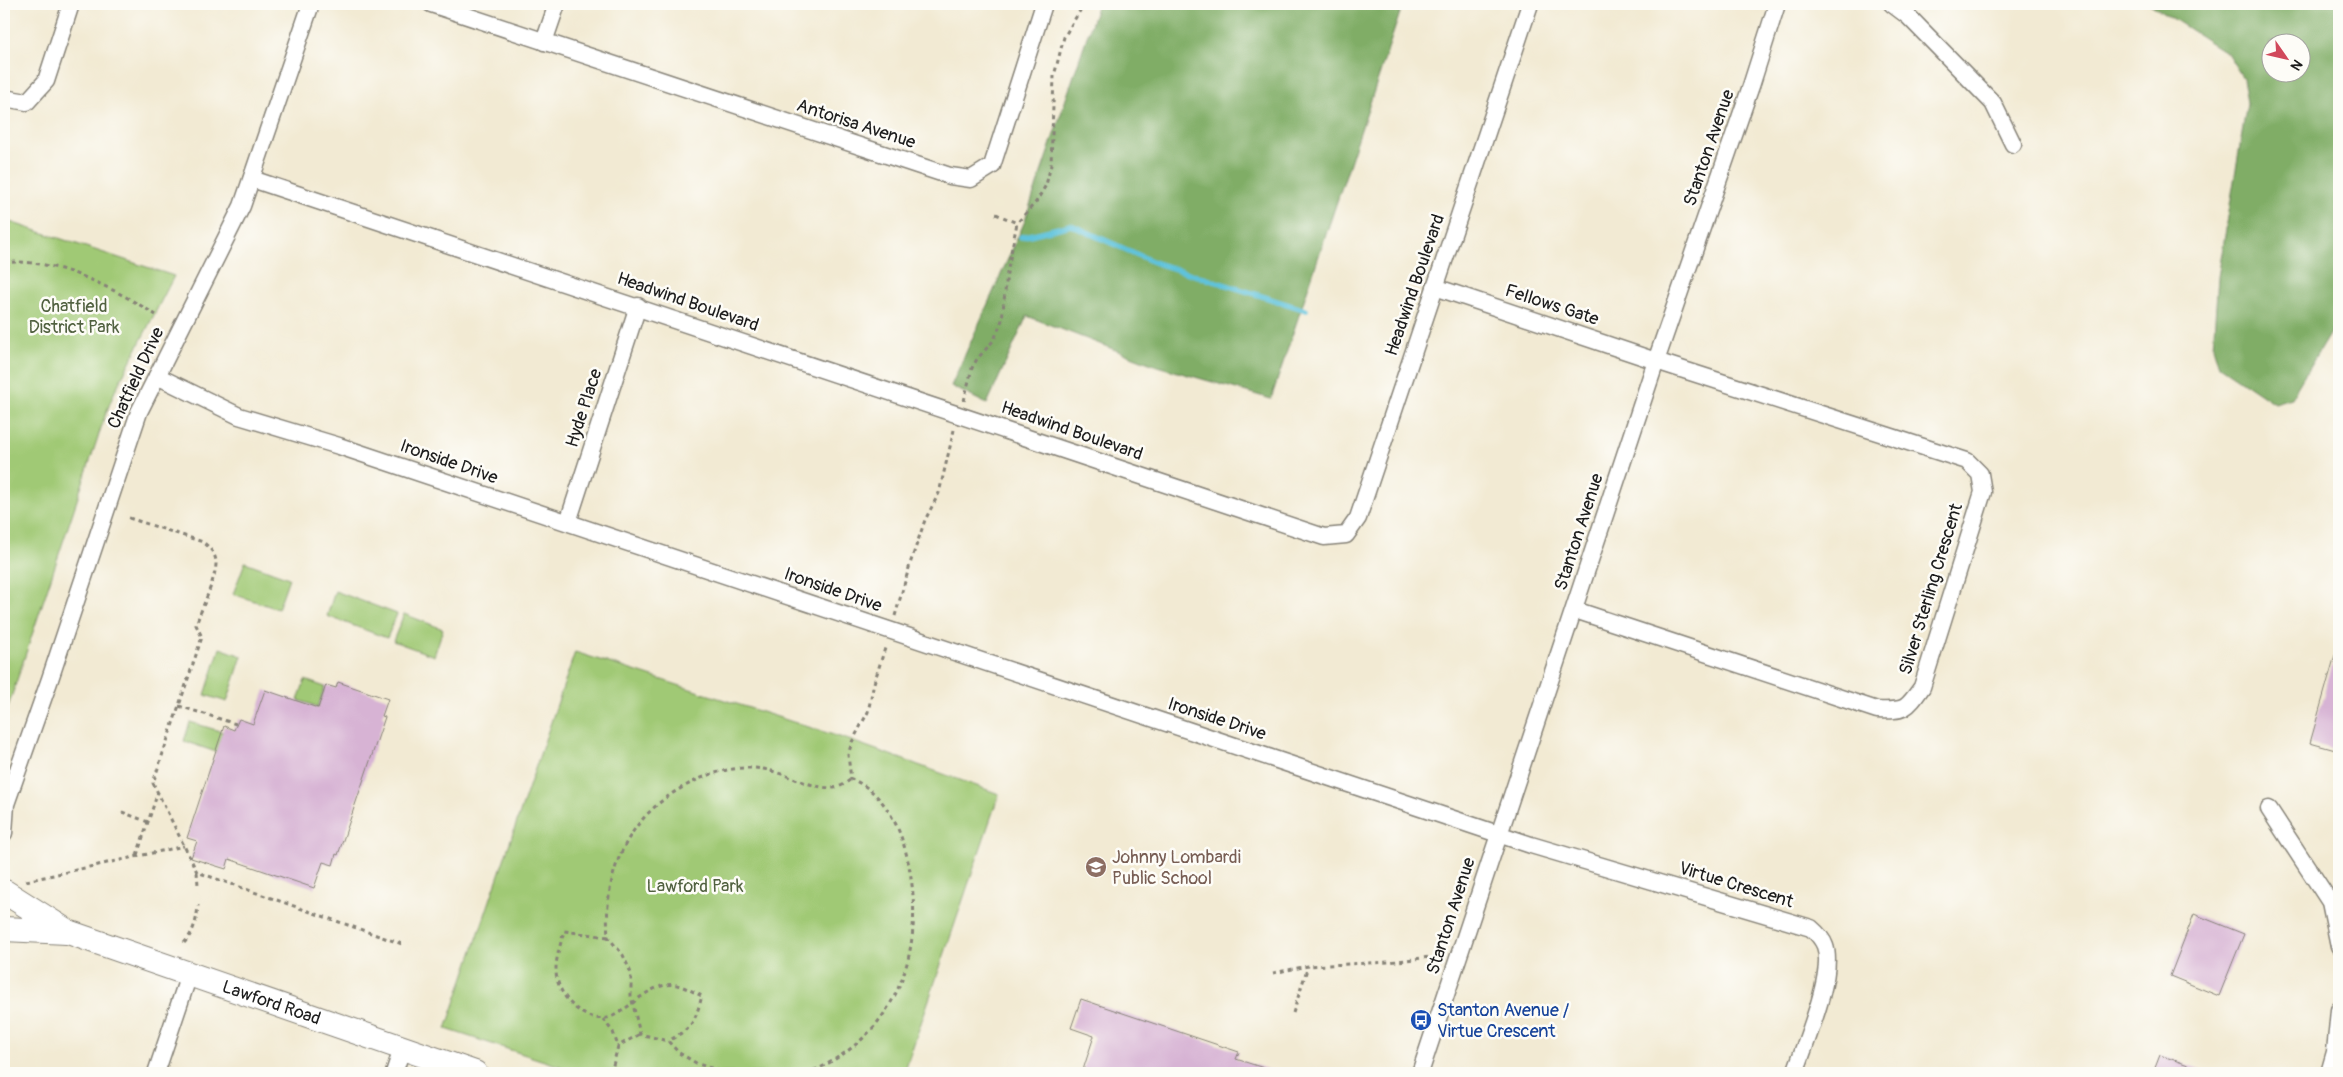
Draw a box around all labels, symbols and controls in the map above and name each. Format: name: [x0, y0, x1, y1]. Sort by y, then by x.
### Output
north arrow: [2260, 32, 2310, 82]
text: N: [2287, 56, 2306, 74]
street label: Stanton Avenue: [1678, 87, 1740, 209]
street label: Antorisa Avenue: [794, 94, 919, 154]
street label: Headwind Boulevard: [1380, 211, 1450, 359]
street label: Headwind Boulevard: [614, 267, 762, 337]
street label: Fellows Gate: [1502, 279, 1602, 331]
park label: Chatfield District Park: [28, 295, 120, 339]
street label: Chatfield Drive: [102, 323, 170, 432]
street label: Hyde Place: [560, 366, 608, 450]
street label: Headwind Boulevard: [998, 396, 1146, 466]
street label: Ironside Drive: [397, 435, 501, 490]
street label: Stanton Avenue: [1549, 470, 1609, 593]
street label: Silver Sterling Crescent: [1894, 500, 1968, 677]
street label: Ironside Drive: [781, 563, 885, 618]
street label: Ironside Drive: [1165, 692, 1269, 746]
place label: Johnny Lombardi Public School: [1112, 846, 1241, 890]
street label: Stanton Avenue: [1421, 854, 1481, 977]
school or university icon: Johnny Lombardi Public School: [1084, 855, 1108, 879]
street label: Virtue Crescent: [1676, 857, 1797, 914]
park label: Lawford Park: [647, 875, 744, 898]
street label: Lawford Road: [219, 975, 324, 1030]
place label: Stanton Avenue / Virtue Crescent: [1437, 999, 1569, 1043]
bus stop icon: Stanton Avenue / Virtue Crescent: [1409, 1008, 1433, 1032]

